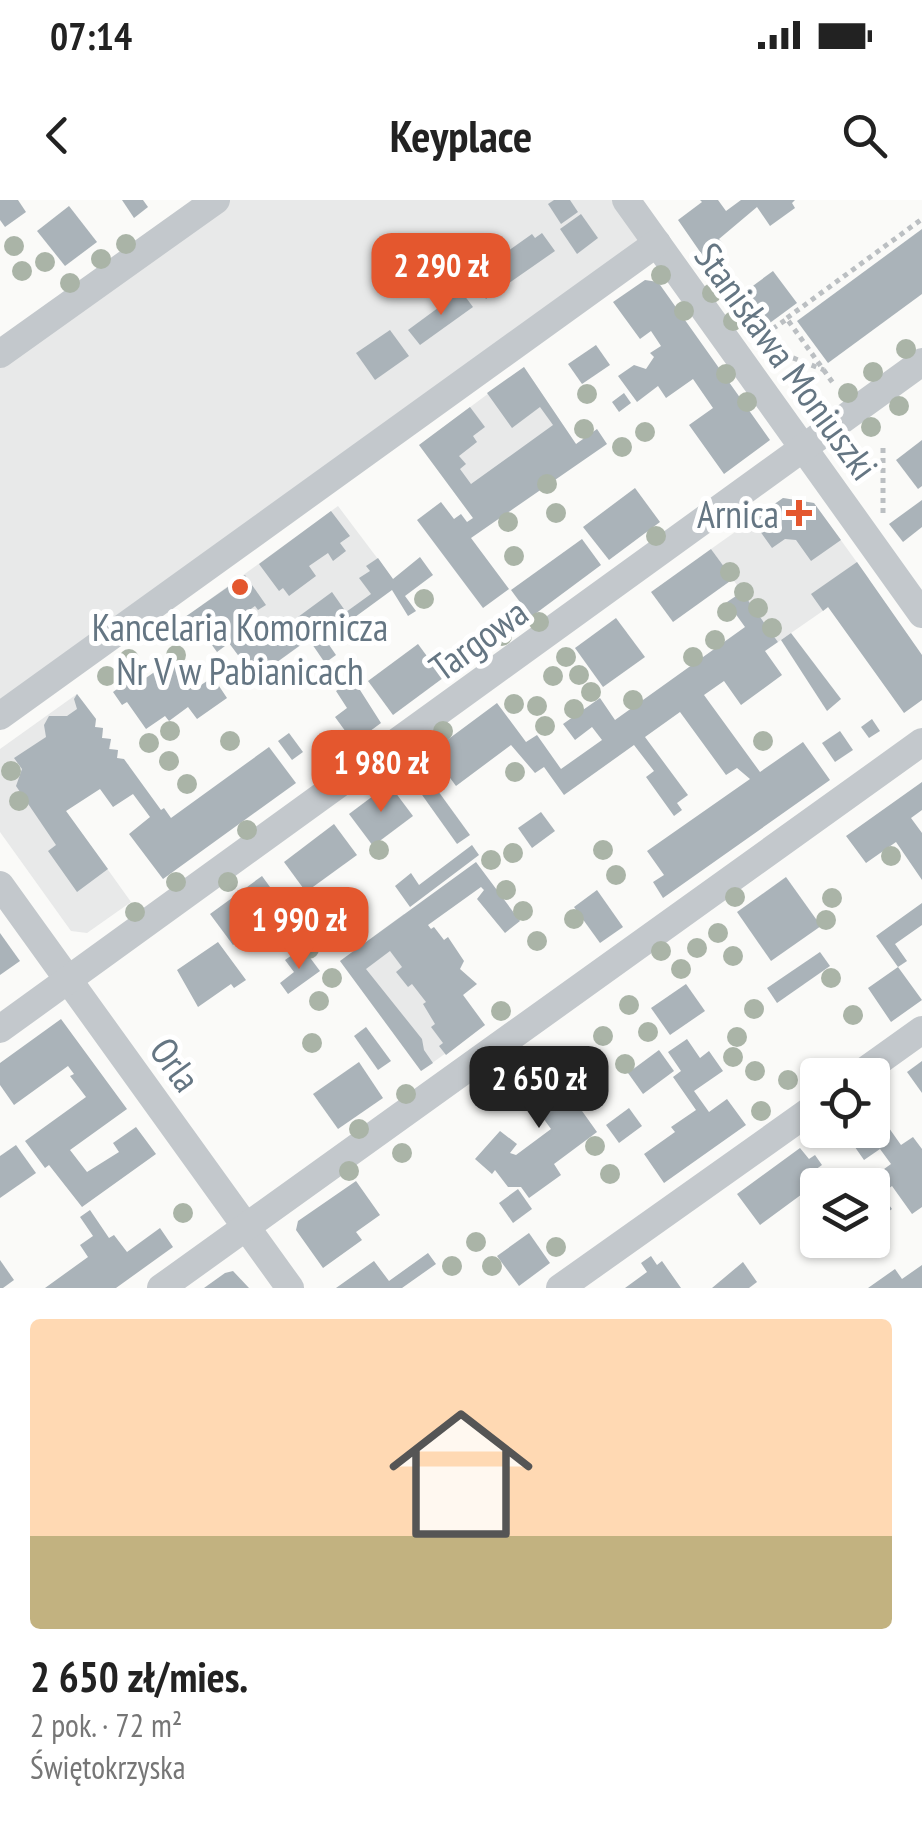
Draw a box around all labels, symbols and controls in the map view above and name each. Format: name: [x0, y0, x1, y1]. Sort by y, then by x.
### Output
text: 07:14: [50, 11, 132, 60]
text: Keyplace: [390, 106, 532, 164]
icon: back: [30, 108, 85, 163]
icon: search: [837, 108, 892, 163]
pin: 2 290 zł: [338, 233, 544, 318]
street label: Stanisława Moniuszki: [685, 233, 889, 489]
text: 2 290 zł: [393, 244, 489, 286]
place label: Arnica: [697, 489, 779, 538]
marker: Arnica: [788, 502, 810, 524]
marker: Kancelaria Komornicza Nr V w Pabianicach: [229, 576, 251, 598]
street label: Targowa: [419, 587, 537, 691]
place label: Kancelaria Komornicza Nr V w Pabianicach: [92, 602, 388, 695]
pin: 1 980 zł: [278, 730, 484, 815]
text: 1 980 zł: [333, 741, 429, 783]
pin: 1 990 zł: [196, 887, 402, 972]
text: 1 990 zł: [251, 898, 347, 940]
street label: Orla: [140, 1027, 212, 1101]
pin: 2 650 zł: [436, 1046, 642, 1131]
text: 2 650 zł: [491, 1057, 587, 1099]
map controls: [800, 1058, 890, 1258]
button: locate: [800, 1058, 890, 1148]
button: layers: [800, 1168, 890, 1258]
icon: home: [371, 1384, 551, 1564]
text: 2 650 zł/mies.: [30, 1649, 248, 1704]
text: 2 pok. · 72 m²: [30, 1704, 182, 1746]
text: Świętokrzyska: [30, 1746, 186, 1788]

